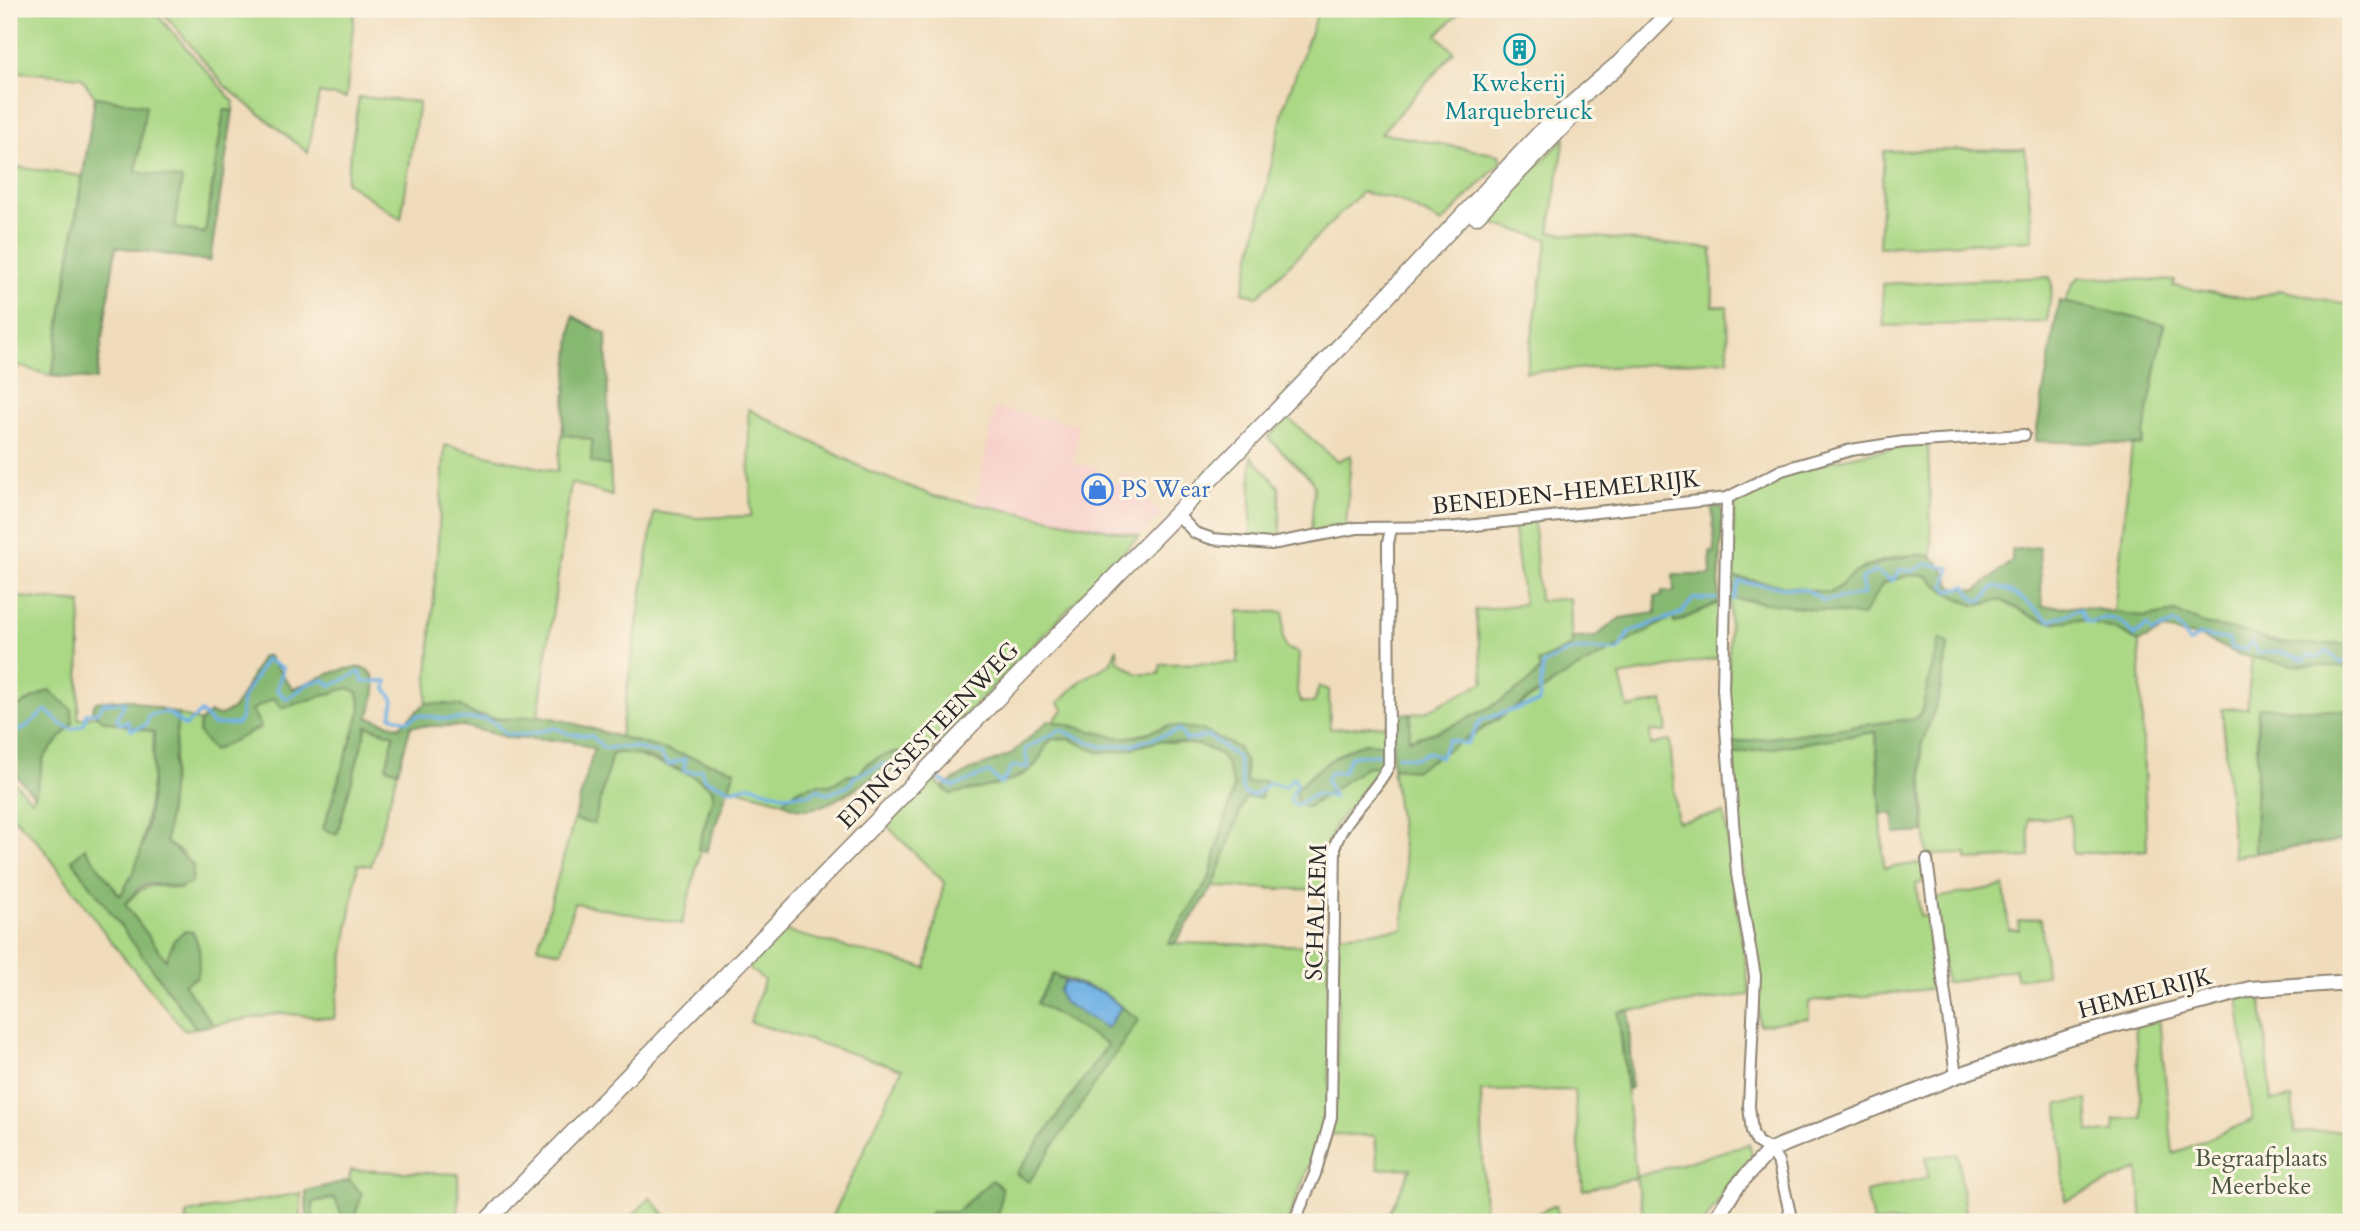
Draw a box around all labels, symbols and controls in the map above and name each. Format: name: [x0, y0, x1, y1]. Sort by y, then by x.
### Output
building icon: Kwekerij Marquebreuck: [1502, 32, 1536, 66]
place label: Kwekerij Marquebreuck: [1445, 67, 1593, 128]
street label: BENEDEN-HEMELRIJK: [1430, 462, 1702, 523]
shop icon: PS Wear: [1081, 472, 1115, 506]
place label: PS Wear: [1121, 473, 1210, 506]
street label: EDINGSESTEENWEG: [830, 634, 1027, 836]
street label: SCHALKEM: [1298, 842, 1335, 981]
street label: HEMELRIJK: [2074, 960, 2216, 1027]
park label: Begraafplaats Meerbeke: [2195, 1142, 2327, 1203]

